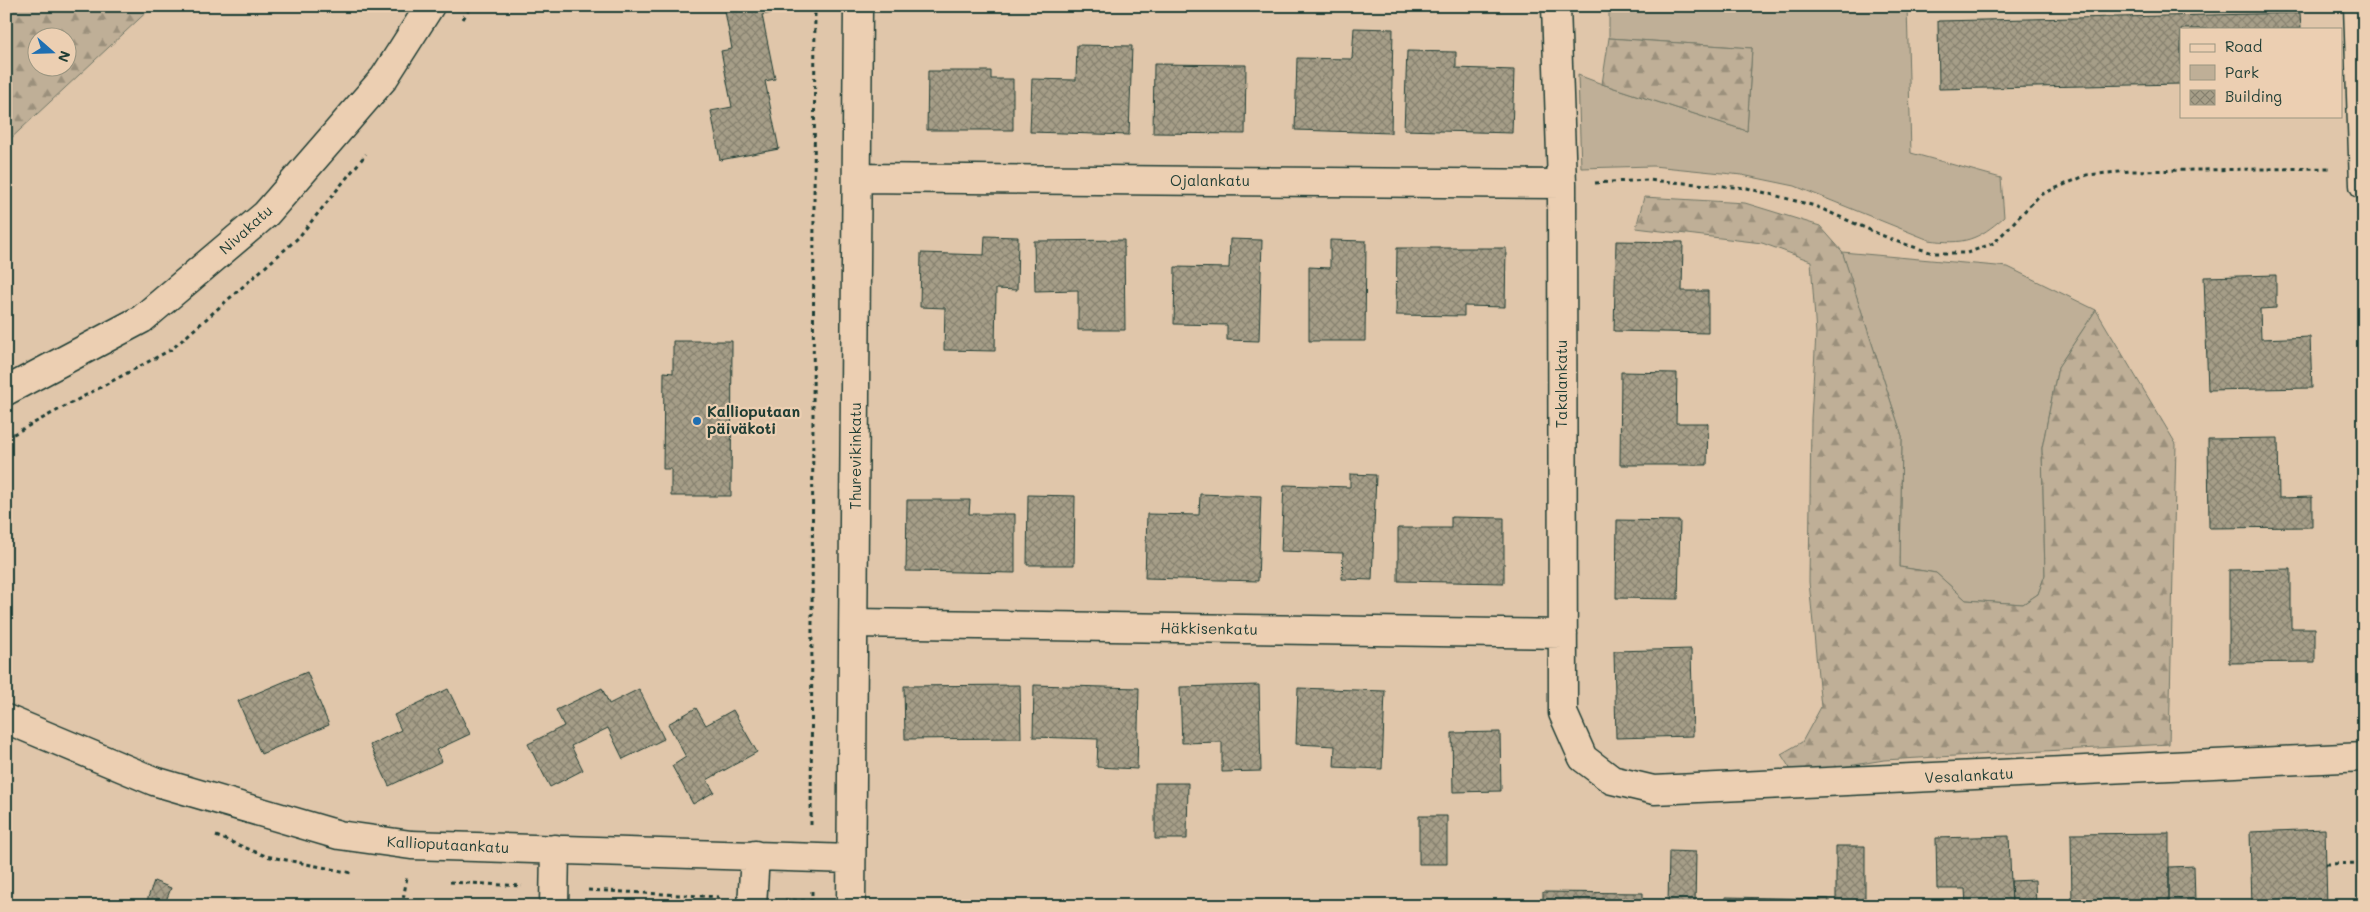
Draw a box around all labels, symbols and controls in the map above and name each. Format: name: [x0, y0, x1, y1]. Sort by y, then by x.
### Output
north arrow: [28, 28, 78, 78]
legend: [2180, 28, 2342, 118]
text: Road: [2225, 36, 2262, 56]
text: N: [54, 48, 75, 65]
text: Park: [2225, 62, 2259, 82]
text: Building: [2225, 86, 2282, 106]
street label: Ojalankatu: [1170, 170, 1250, 190]
street label: Nivakatu: [214, 200, 276, 258]
street label: Takalankatu: [1551, 340, 1571, 428]
place label: Kallioputaan päiväkoti: [707, 401, 800, 438]
street label: Thurevikinkatu: [845, 402, 865, 510]
marker: Kallioputaan päiväkoti: [691, 415, 703, 427]
street label: Häkkisenkatu: [1160, 617, 1258, 639]
street label: Vesalankatu: [1924, 763, 2014, 787]
street label: Kallioputaankatu: [386, 831, 510, 857]

